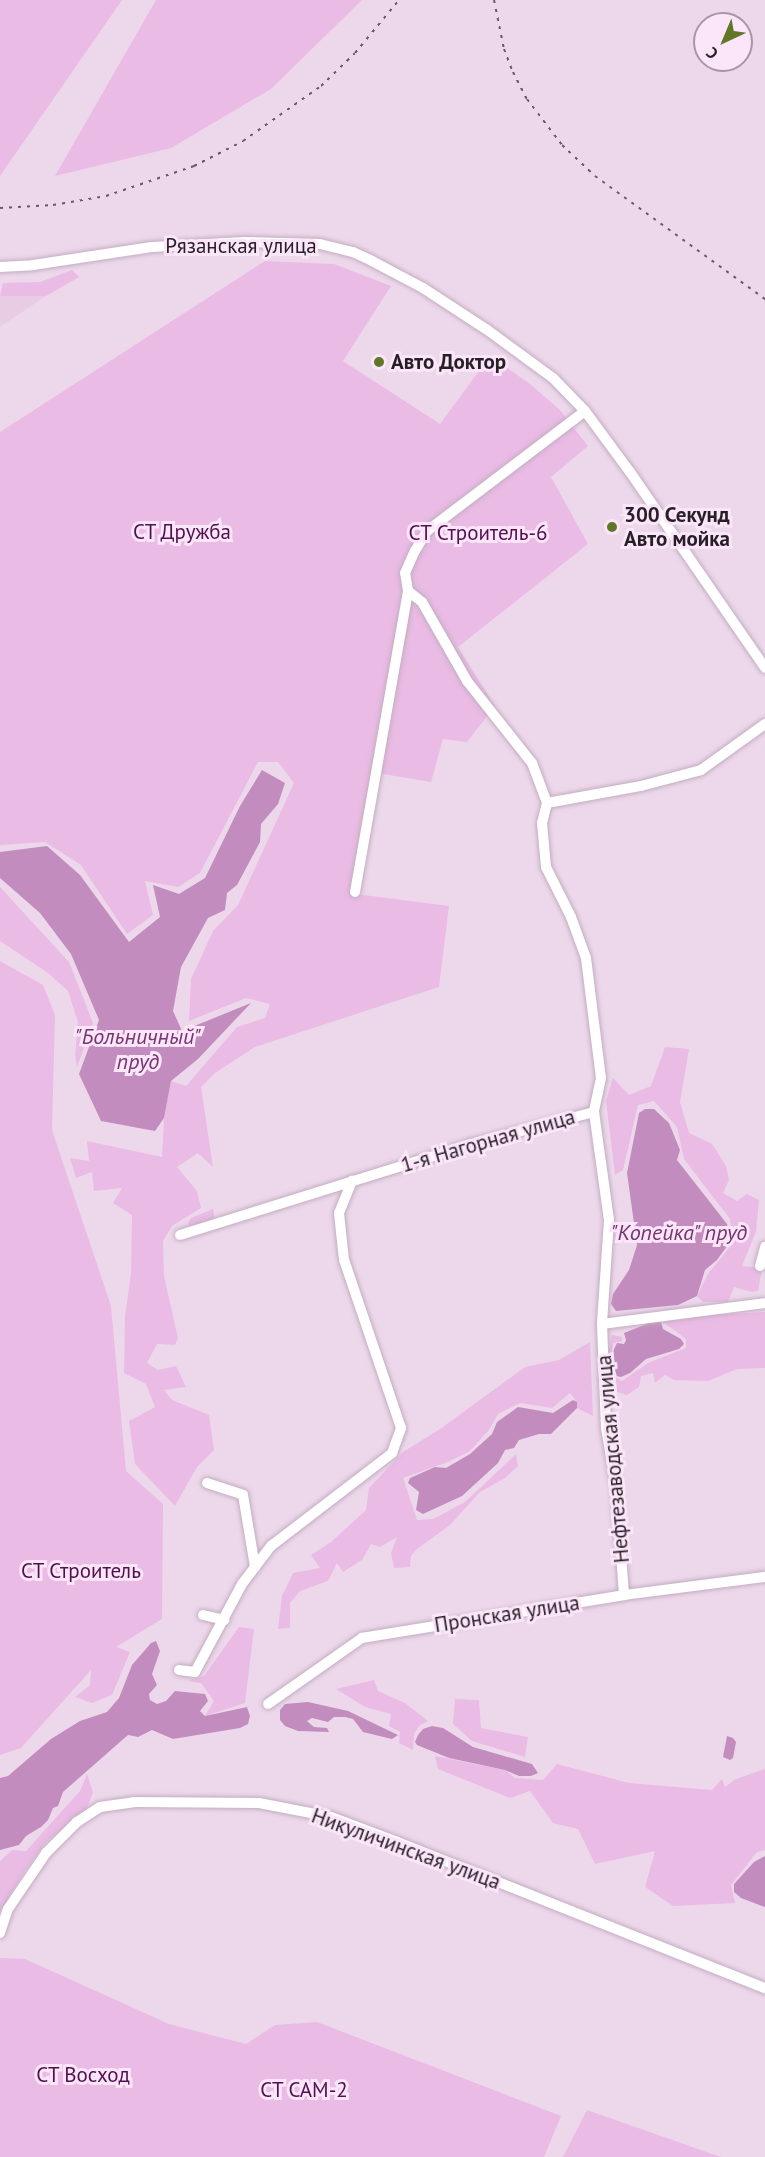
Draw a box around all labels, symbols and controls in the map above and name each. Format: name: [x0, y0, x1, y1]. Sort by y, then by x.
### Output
north arrow: [693, 12, 753, 72]
text: С: [702, 43, 722, 64]
street label: Рязанская улица: [165, 233, 317, 259]
place label: Авто Доктор: [391, 349, 506, 375]
marker: Авто Доктор: [372, 355, 386, 369]
place label: 300 Секунд Авто мойка: [624, 502, 730, 552]
park label: СТ Дружба: [132, 519, 232, 545]
park label: СТ Строитель-6: [408, 520, 548, 546]
marker: 300 Секунд Авто мойка: [605, 520, 619, 534]
water label: "Больничный" пруд: [75, 1023, 201, 1074]
street label: 1-я Нагорная улица: [398, 1104, 578, 1178]
water label: "Копейка" пруд: [610, 1220, 748, 1246]
street label: Нефтезаводская улица: [591, 1354, 635, 1564]
park label: СТ Строитель: [21, 1558, 141, 1584]
street label: Пронская улица: [433, 1590, 581, 1638]
street label: Никуличинская улица: [308, 1803, 504, 1895]
park label: СТ Восход: [36, 2062, 130, 2088]
park label: СТ САМ-2: [260, 2077, 348, 2103]

